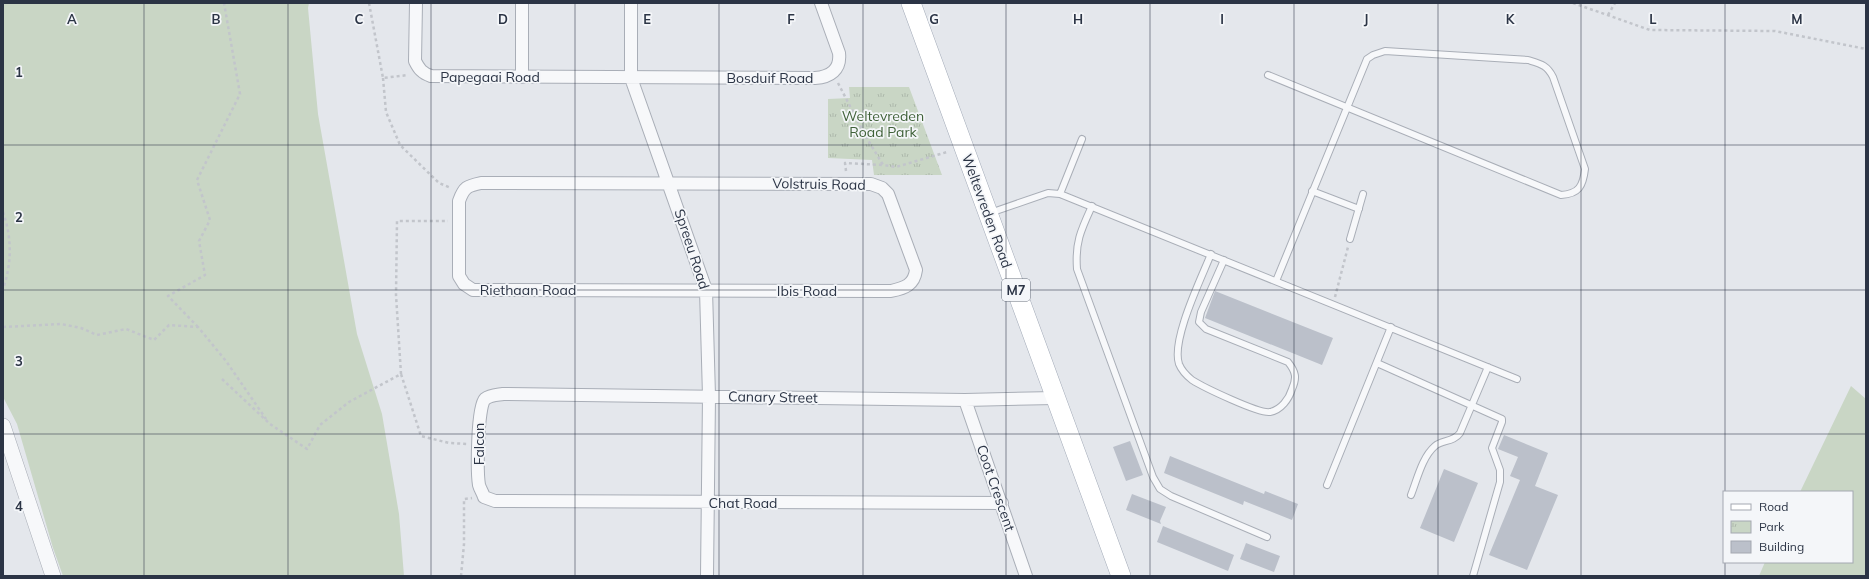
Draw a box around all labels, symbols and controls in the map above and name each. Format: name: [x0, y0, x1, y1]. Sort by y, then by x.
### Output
text: A: [67, 11, 77, 27]
text: B: [212, 11, 221, 27]
text: C: [355, 11, 364, 27]
text: D: [498, 11, 508, 27]
text: E: [643, 11, 651, 27]
text: F: [787, 11, 795, 27]
text: G: [929, 11, 939, 27]
text: H: [1073, 11, 1083, 27]
text: I: [1220, 11, 1224, 27]
text: J: [1364, 11, 1368, 27]
text: K: [1506, 11, 1516, 27]
text: L: [1649, 11, 1657, 27]
text: M: [1791, 11, 1803, 27]
text: 1: [15, 64, 23, 80]
street label: Papegaai Road: [440, 68, 540, 86]
street label: Bosduif Road: [727, 69, 813, 87]
park label: Weltevreden Road Park: [842, 107, 924, 141]
street label: Weltevreden Road: [958, 151, 1016, 271]
street label: Volstruis Road: [772, 174, 866, 194]
street label: Spreeu Road: [671, 207, 713, 291]
text: 2: [15, 209, 23, 225]
road number: M7: [1002, 279, 1030, 301]
street label: Riethaan Road: [480, 281, 576, 299]
street label: Ibis Road: [777, 282, 837, 300]
text: 3: [15, 353, 23, 369]
street label: Canary Street: [728, 387, 818, 407]
street label: Falcon: [470, 423, 488, 465]
street label: Coot Crescent: [973, 442, 1019, 534]
legend: [1723, 491, 1853, 563]
street label: Chat Road: [708, 494, 778, 512]
text: 4: [15, 498, 23, 514]
text: Road: [1759, 499, 1788, 514]
text: Park: [1759, 519, 1785, 534]
text: Building: [1759, 539, 1804, 554]

